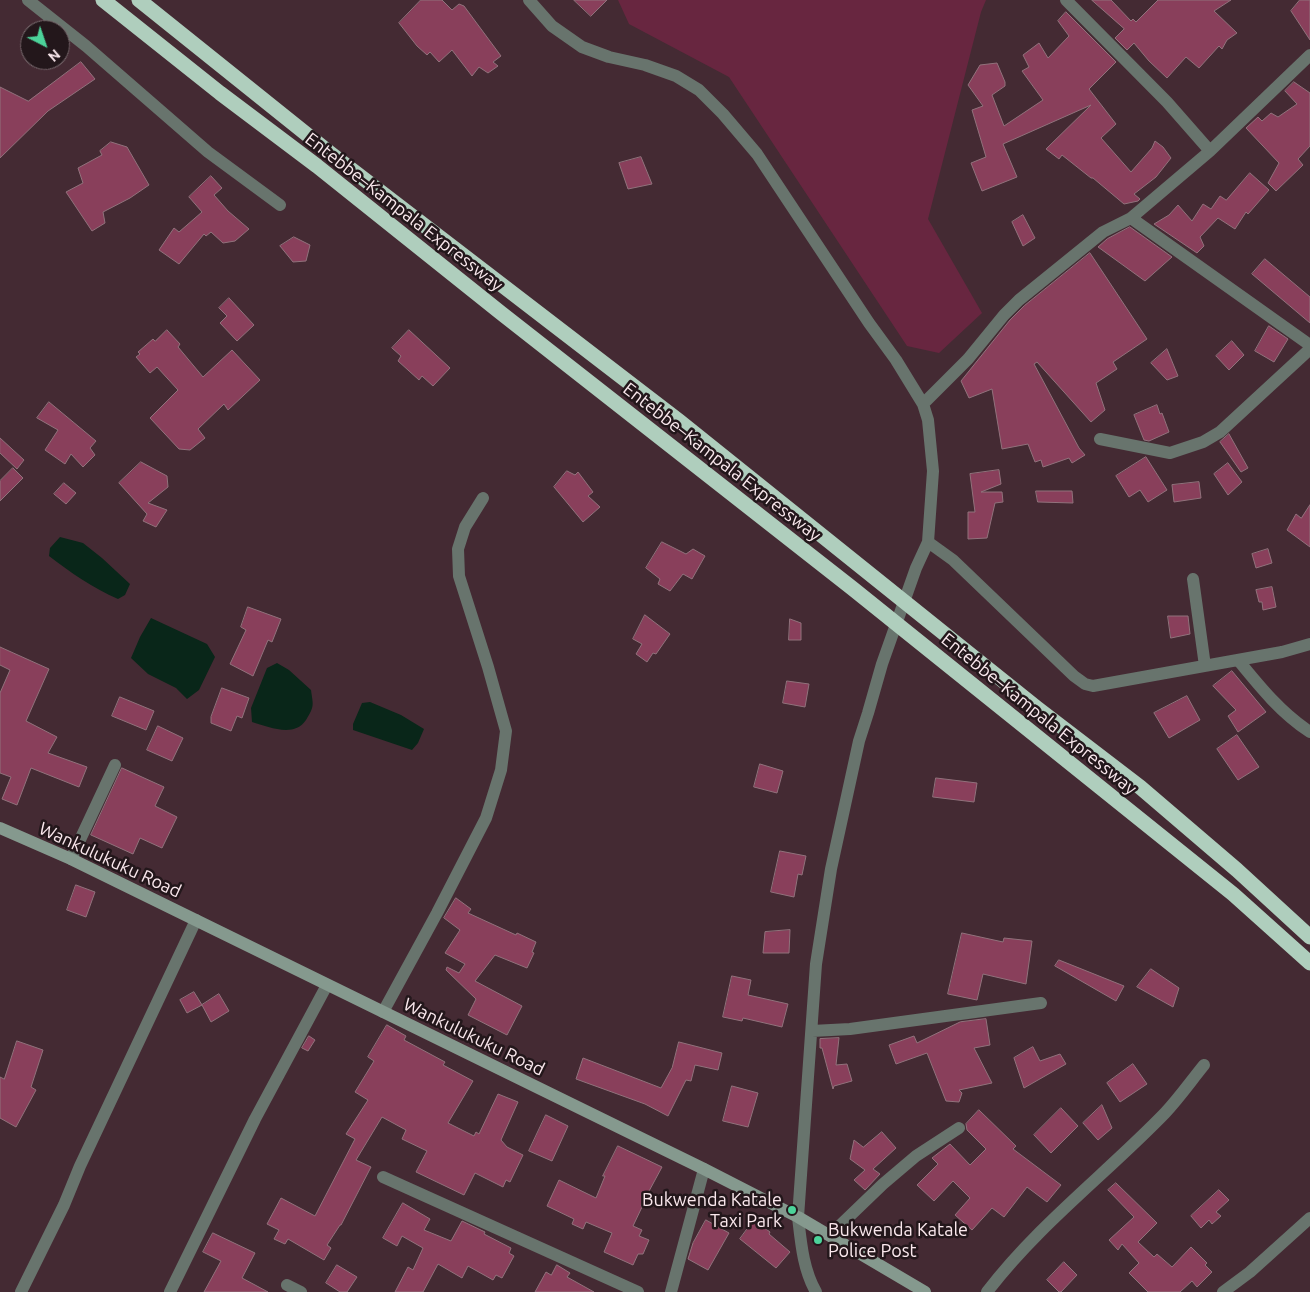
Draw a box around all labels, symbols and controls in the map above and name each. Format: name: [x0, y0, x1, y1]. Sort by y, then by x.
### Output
north arrow: [20, 20, 70, 70]
text: N: [45, 46, 63, 65]
street label: Entebbe–Kampala Expressway: [301, 128, 507, 296]
street label: Entebbe–Kampala Expressway: [619, 378, 825, 546]
street label: Entebbe–Kampala Expressway: [937, 629, 1141, 799]
street label: Wankulukuku Road: [35, 818, 185, 902]
street label: Wankulukuku Road: [400, 993, 548, 1081]
place label: Bukwenda Katale Taxi Park: [642, 1189, 782, 1232]
marker: Bukwenda Katale Taxi Park: [786, 1204, 798, 1216]
place label: Bukwenda Katale Police Post: [828, 1219, 968, 1262]
marker: Bukwenda Katale Police Post: [812, 1234, 824, 1246]

